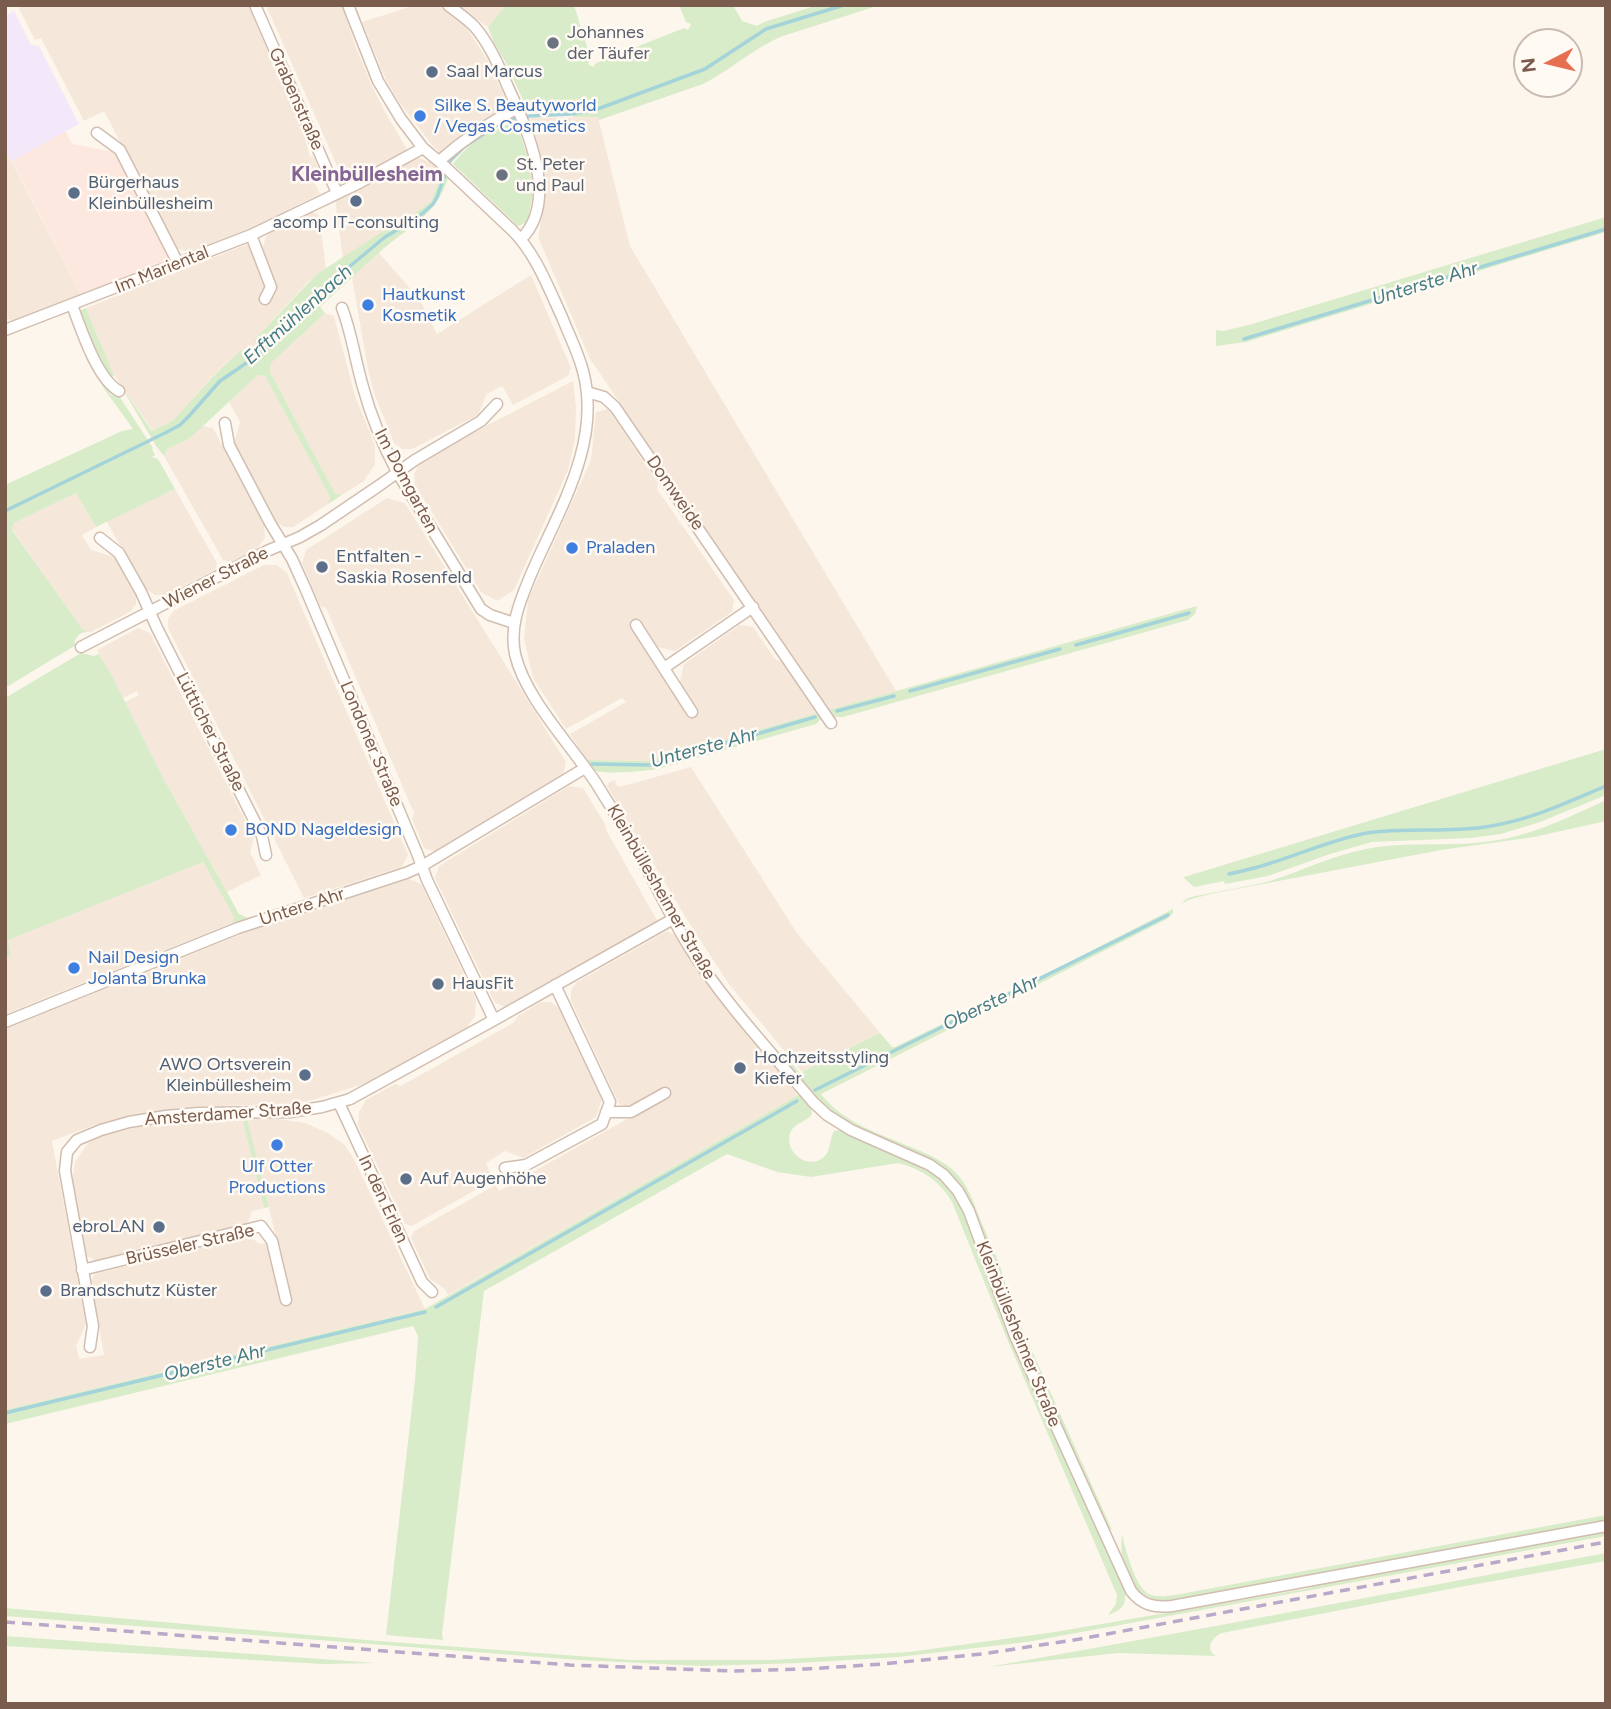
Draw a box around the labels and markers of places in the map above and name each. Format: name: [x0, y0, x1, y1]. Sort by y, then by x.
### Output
place label: Johannes der Täufer: [567, 22, 650, 64]
marker: Johannes der Täufer: [545, 35, 561, 51]
place label: Saal Marcus: [446, 61, 542, 83]
marker: Saal Marcus: [424, 64, 440, 80]
place label: Silke S. Beautyworld / Vegas Cosmetics: [434, 95, 596, 138]
marker: Silke S. Beautyworld / Vegas Cosmetics: [412, 108, 428, 124]
place label: St. Peter und Paul: [516, 154, 585, 196]
marker: St. Peter und Paul: [494, 167, 510, 183]
place label: Bürgerhaus Kleinbüllesheim: [88, 172, 213, 214]
marker: Bürgerhaus Kleinbüllesheim: [66, 185, 82, 201]
marker: acomp IT-consulting: [348, 193, 364, 209]
place label: acomp IT-consulting: [273, 212, 439, 234]
place label: Hautkunst Kosmetik: [382, 284, 466, 326]
marker: Hautkunst Kosmetik: [360, 297, 376, 313]
place label: Praladen: [586, 537, 655, 559]
marker: Praladen: [564, 540, 580, 556]
place label: Entfalten - Saskia Rosenfeld: [336, 546, 472, 588]
marker: Entfalten - Saskia Rosenfeld: [314, 559, 330, 575]
place label: BOND Nageldesign: [245, 819, 402, 841]
marker: BOND Nageldesign: [223, 822, 239, 838]
place label: Nail Design Jolanta Brunka: [88, 947, 206, 990]
marker: Nail Design Jolanta Brunka: [66, 960, 82, 976]
place label: HausFit: [452, 973, 514, 995]
marker: HausFit: [430, 976, 446, 992]
place label: Hochzeitsstyling Kiefer: [754, 1047, 889, 1090]
place label: AWO Ortsverein Kleinbüllesheim: [159, 1054, 291, 1096]
marker: Hochzeitsstyling Kiefer: [732, 1060, 748, 1076]
marker: AWO Ortsverein Kleinbüllesheim: [297, 1067, 313, 1083]
marker: Ulf Otter Productions: [269, 1137, 285, 1153]
place label: Ulf Otter Productions: [228, 1156, 326, 1198]
place label: Auf Augenhöhe: [420, 1168, 546, 1190]
marker: Auf Augenhöhe: [398, 1171, 414, 1187]
place label: ebroLAN: [73, 1216, 145, 1238]
marker: ebroLAN: [151, 1219, 167, 1235]
place label: Brandschutz Küster: [60, 1280, 217, 1302]
marker: Brandschutz Küster: [38, 1283, 54, 1299]

